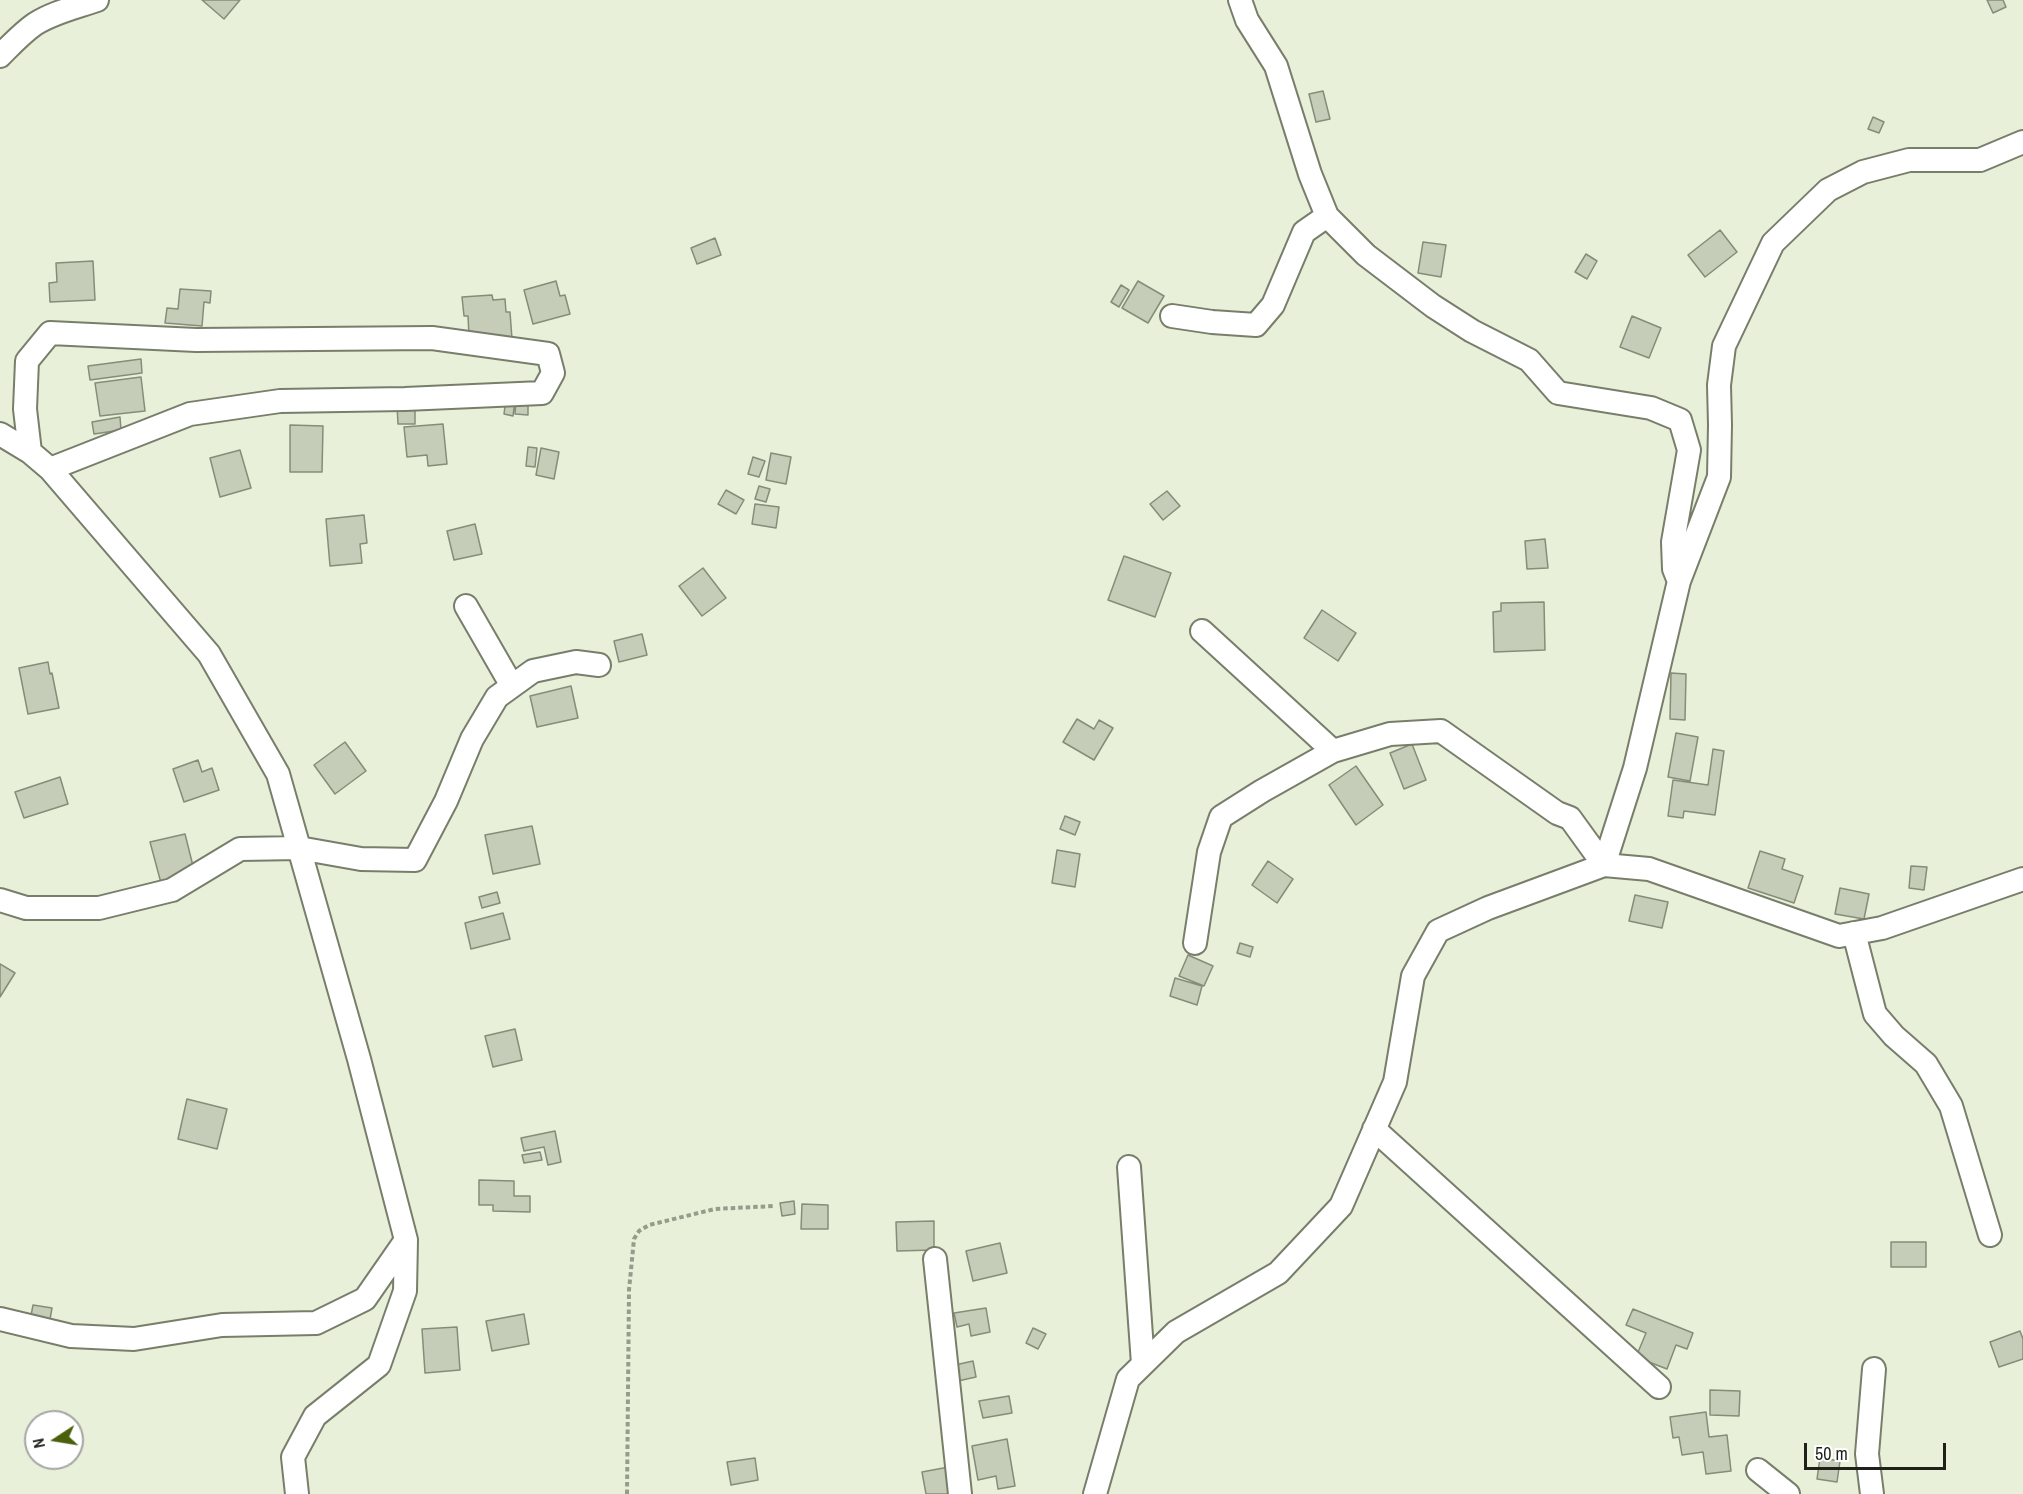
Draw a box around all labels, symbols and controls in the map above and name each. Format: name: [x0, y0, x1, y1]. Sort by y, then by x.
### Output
north arrow: [24, 1410, 84, 1470]
scale bar: [1807, 1431, 1950, 1469]
text: N: [27, 1436, 50, 1450]
text: 50 m: [1815, 1441, 1848, 1466]

